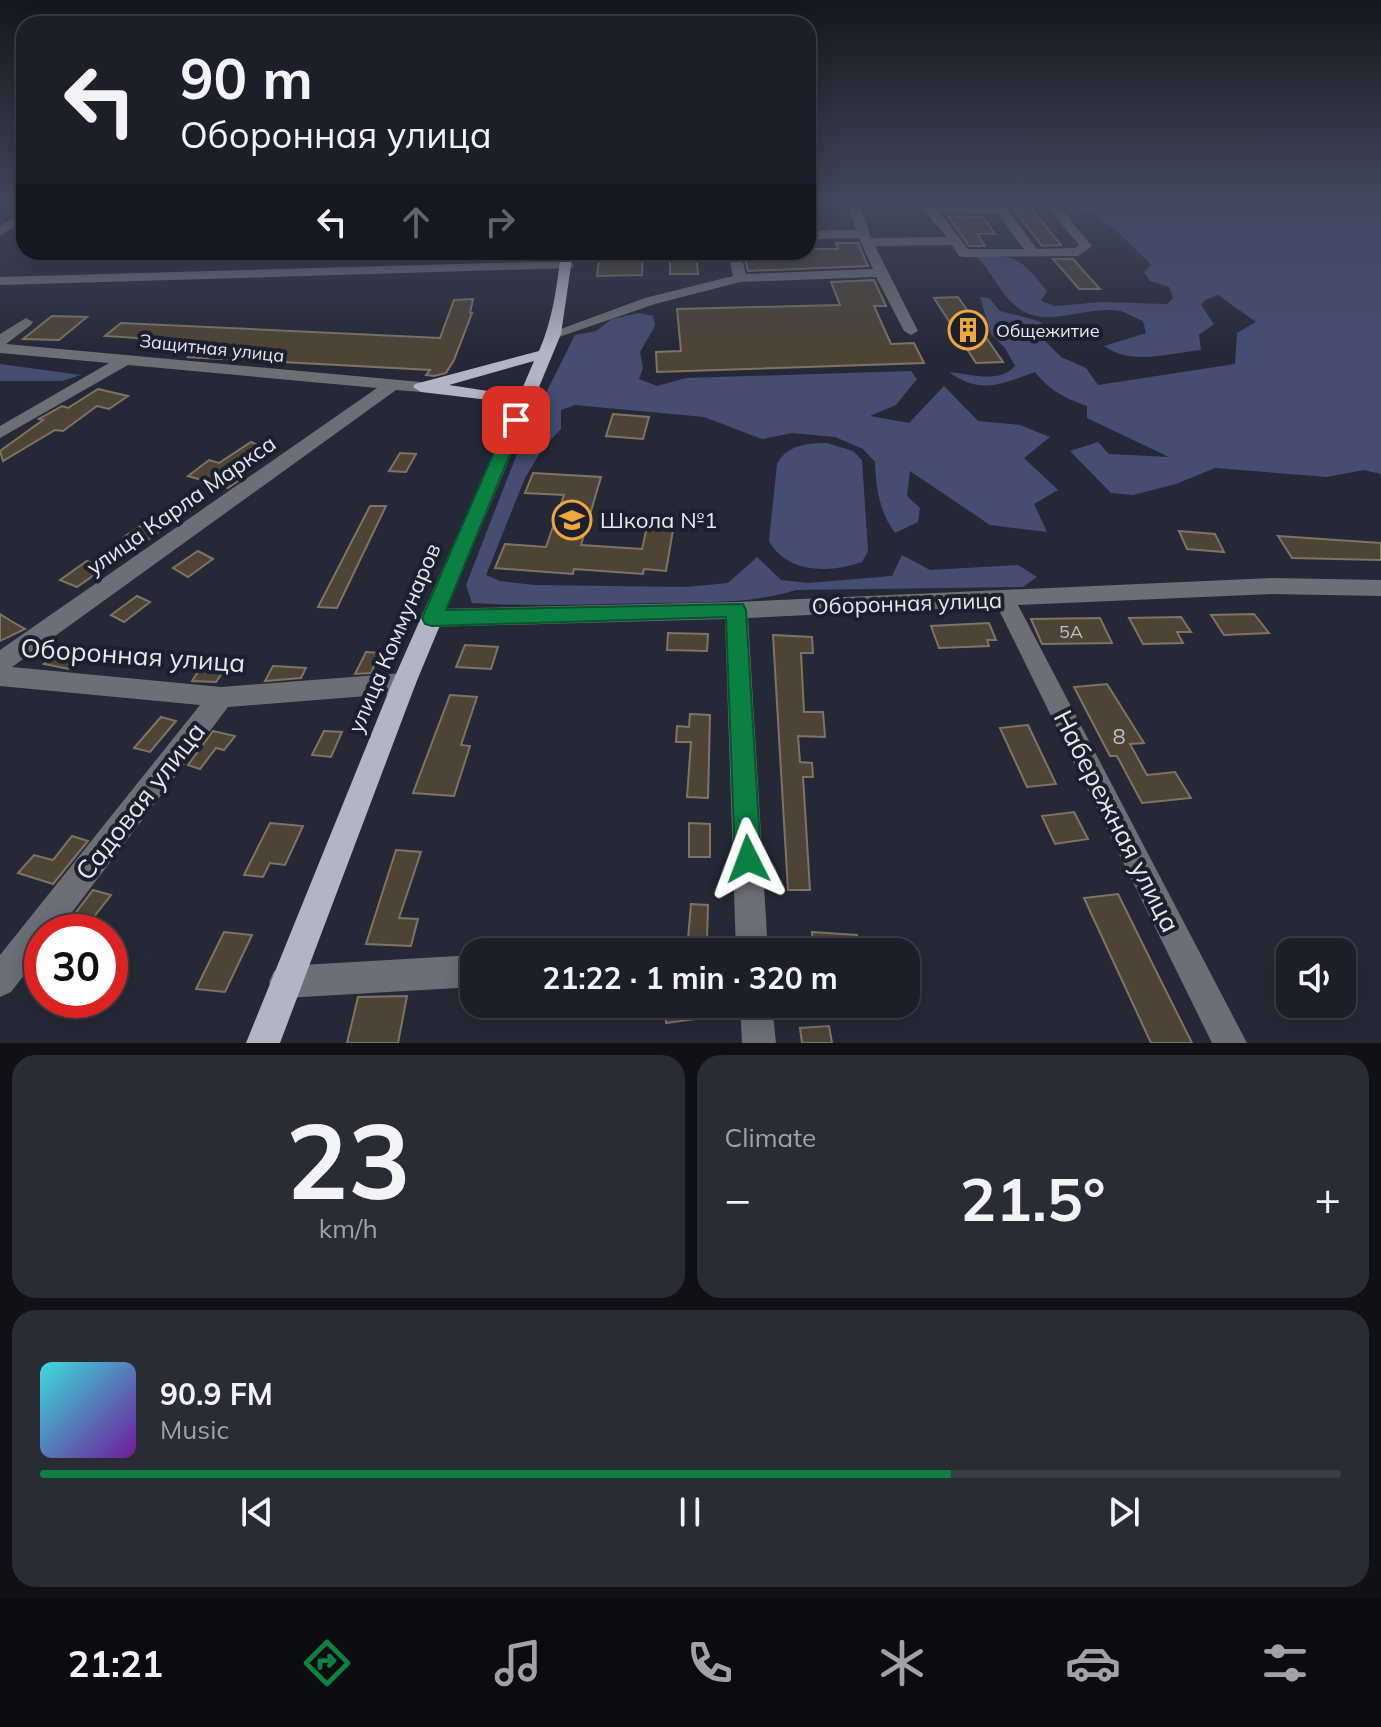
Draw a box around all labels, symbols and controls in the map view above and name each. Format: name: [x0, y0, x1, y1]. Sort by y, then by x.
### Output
text: 90 m: [180, 43, 313, 113]
icon: left: [48, 48, 152, 152]
text: Оборонная улица: [180, 112, 492, 157]
icon: left: [310, 200, 354, 244]
icon: ahead: [394, 200, 438, 244]
icon: right: [478, 200, 522, 244]
building icon: Общежитие: [947, 309, 989, 351]
place label: Общежитие: [996, 319, 1100, 342]
street label: Защитная улица: [138, 329, 286, 367]
pin: [482, 386, 550, 454]
icon: arrive: [494, 398, 538, 442]
street label: улица Карла Маркса: [81, 429, 281, 581]
school or university icon: Школа №1: [551, 499, 593, 541]
place label: Школа №1: [600, 506, 717, 534]
street label: улица Коммунаров: [341, 539, 447, 737]
street label: Оборонная улица: [811, 586, 1003, 620]
house number: 5А: [1059, 620, 1083, 643]
street label: Оборонная улица: [20, 631, 246, 679]
street label: Набережная улица: [1047, 704, 1187, 938]
street label: Садовая улица: [68, 715, 212, 887]
house number: 8: [1112, 722, 1126, 750]
position arrow: [706, 817, 790, 901]
speed limit sign: 30: [24, 914, 128, 1018]
map controls: [1276, 938, 1356, 1018]
button: sound: [1276, 938, 1356, 1018]
text: 21:22 · 1 min · 320 m: [542, 959, 838, 997]
text: 23: [286, 1094, 411, 1225]
text: Climate: [725, 1121, 816, 1154]
text: 21.5°: [960, 1161, 1106, 1236]
text: −: [725, 1171, 751, 1226]
text: +: [1315, 1171, 1341, 1226]
text: km/h: [319, 1212, 378, 1245]
text: 90.9 FM: [160, 1375, 273, 1413]
text: Music: [160, 1413, 229, 1446]
icon: previous: [235, 1490, 279, 1534]
icon: pause: [668, 1490, 712, 1534]
icon: next: [1102, 1490, 1146, 1534]
icon: directions: [299, 1635, 355, 1691]
icon: music: [490, 1635, 546, 1691]
icon: phone: [682, 1635, 738, 1691]
icon: climate: [874, 1635, 930, 1691]
icon: car: [1065, 1635, 1121, 1691]
icon: filters: [1257, 1635, 1313, 1691]
text: 21:21: [68, 1641, 163, 1686]

